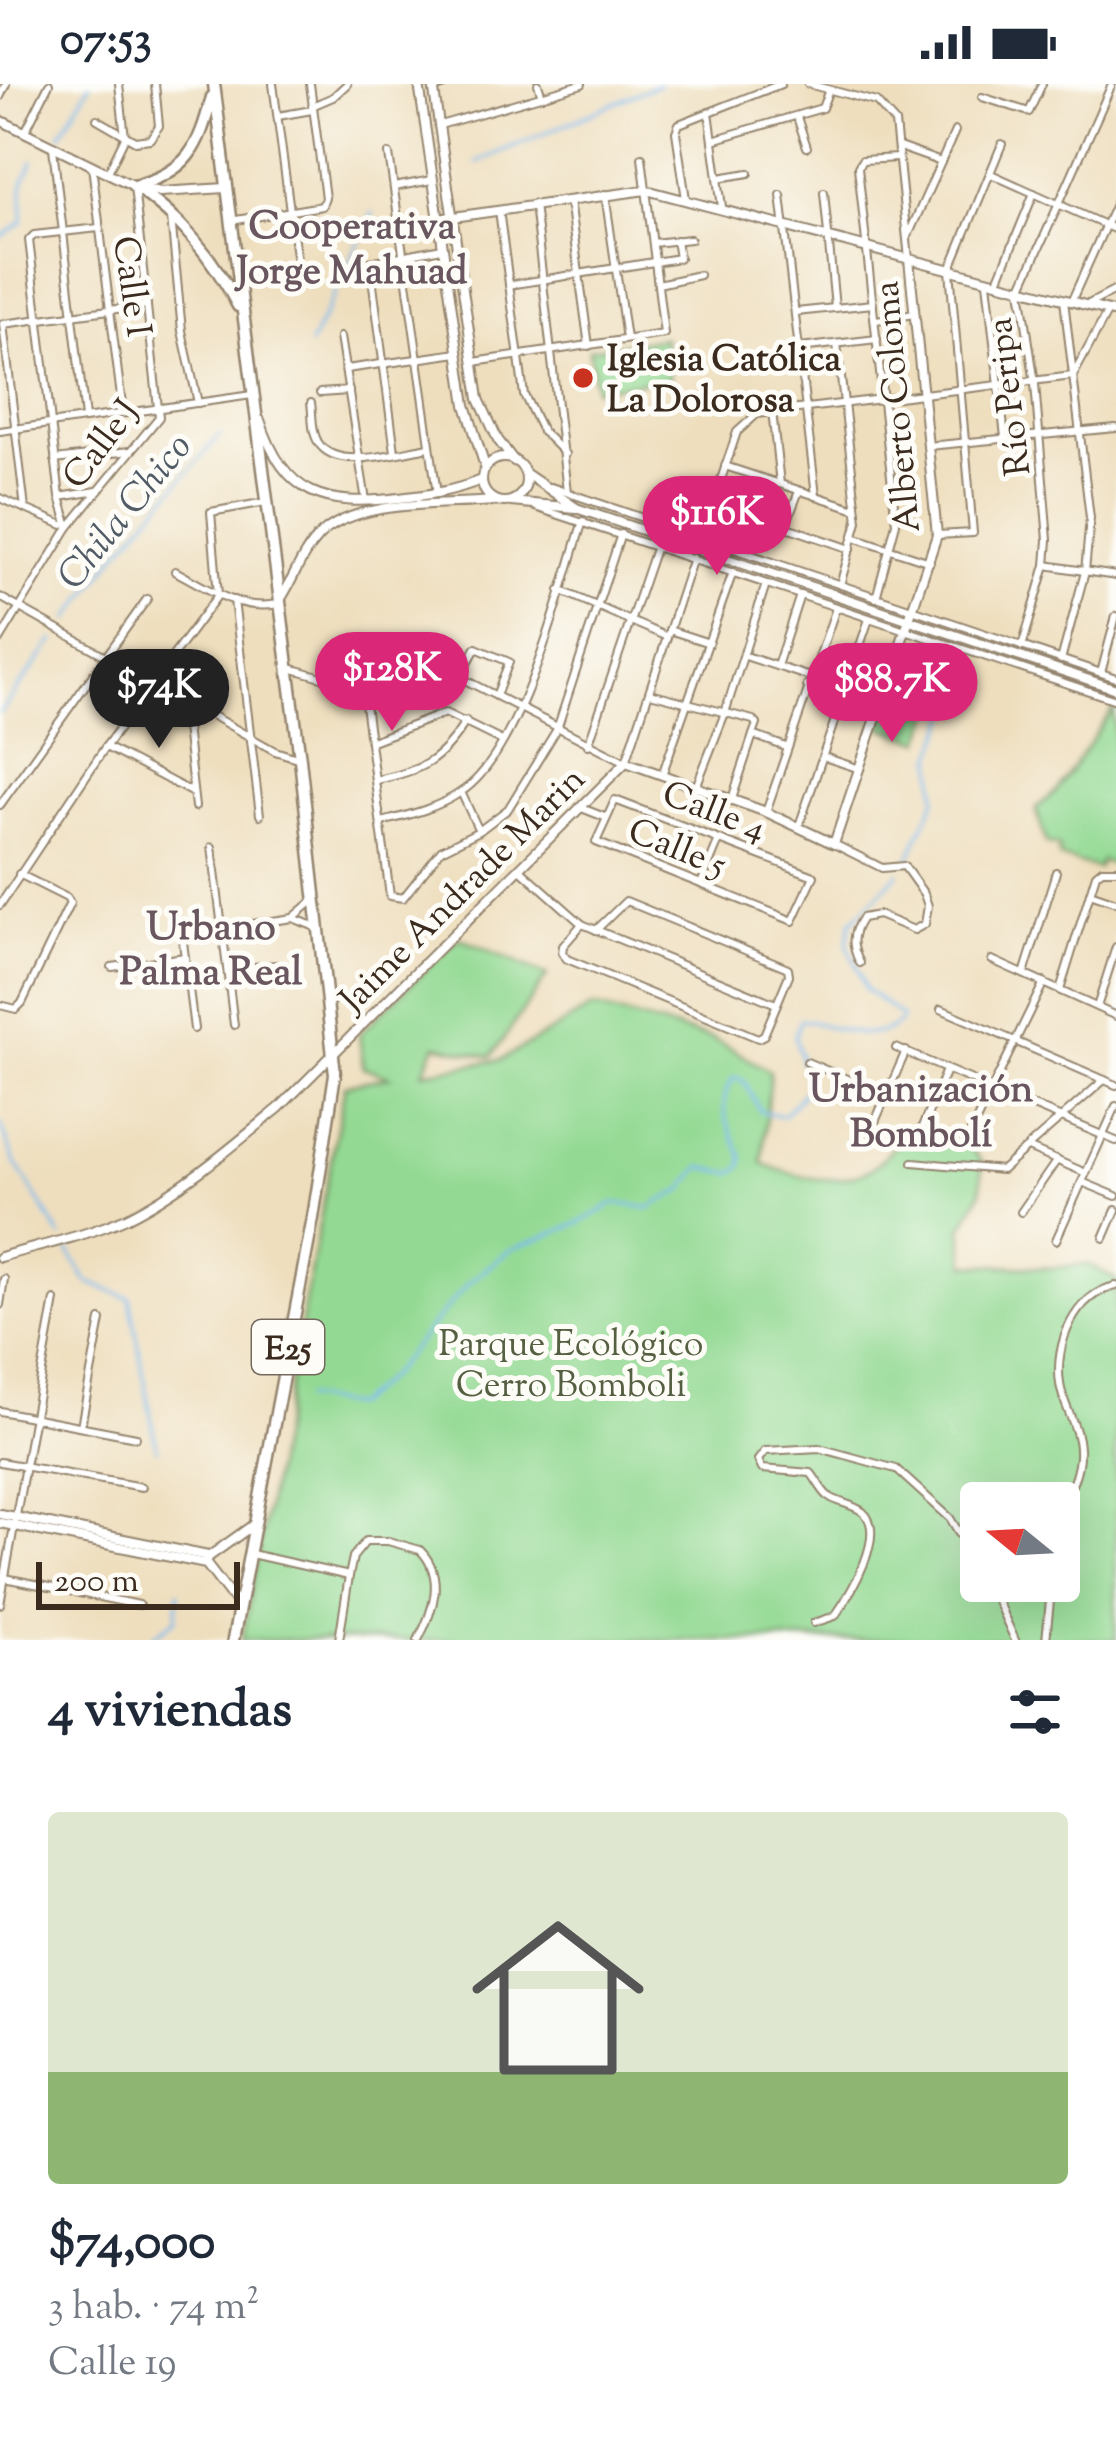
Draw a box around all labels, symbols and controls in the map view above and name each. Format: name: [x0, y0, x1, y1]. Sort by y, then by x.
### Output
text: 07:53: [60, 10, 152, 75]
district label: Cooperativa Jorge Mahuad: [234, 201, 467, 302]
street label: Calle I: [97, 233, 163, 340]
street label: Alberto Coloma: [862, 279, 936, 535]
street label: Río Peripa: [975, 314, 1046, 479]
place label: Iglesia Católica La Dolorosa: [607, 335, 841, 428]
marker: Iglesia Católica La Dolorosa: [570, 365, 596, 391]
street label: Calle J: [51, 390, 153, 501]
water label: Chila Chico: [46, 423, 208, 604]
pin: $116K: [633, 476, 801, 578]
text: $116K: [670, 487, 764, 543]
pin: $128K: [308, 632, 476, 734]
text: $128K: [342, 643, 442, 699]
pin: $88.7K: [794, 643, 990, 745]
pin: $74K: [88, 649, 230, 751]
text: $88.7K: [833, 654, 951, 710]
text: $74K: [116, 660, 202, 716]
street label: Jaime Andrade Marin: [328, 756, 599, 1027]
street label: Calle 4: [654, 769, 773, 856]
street label: Calle 5: [620, 807, 733, 893]
district label: Urbano Palma Real: [120, 902, 302, 1003]
district label: Urbanización Bombolí: [809, 1064, 1033, 1165]
road number: E25: [252, 1320, 324, 1374]
park label: Parque Ecológico Cerro Bomboli: [439, 1320, 703, 1413]
north arrow: [960, 1482, 1080, 1602]
map controls: [960, 1482, 1080, 1602]
scale bar: [36, 1556, 240, 1609]
text: 200 m: [54, 1559, 139, 1607]
text: 4 viviendas: [48, 1676, 292, 1749]
icon: filters: [1002, 1679, 1068, 1745]
icon: home: [450, 1890, 666, 2106]
text: $74,000: [48, 2208, 215, 2281]
text: 3 hab. · 74 m²: [48, 2281, 259, 2337]
text: Calle 19: [48, 2337, 177, 2393]

